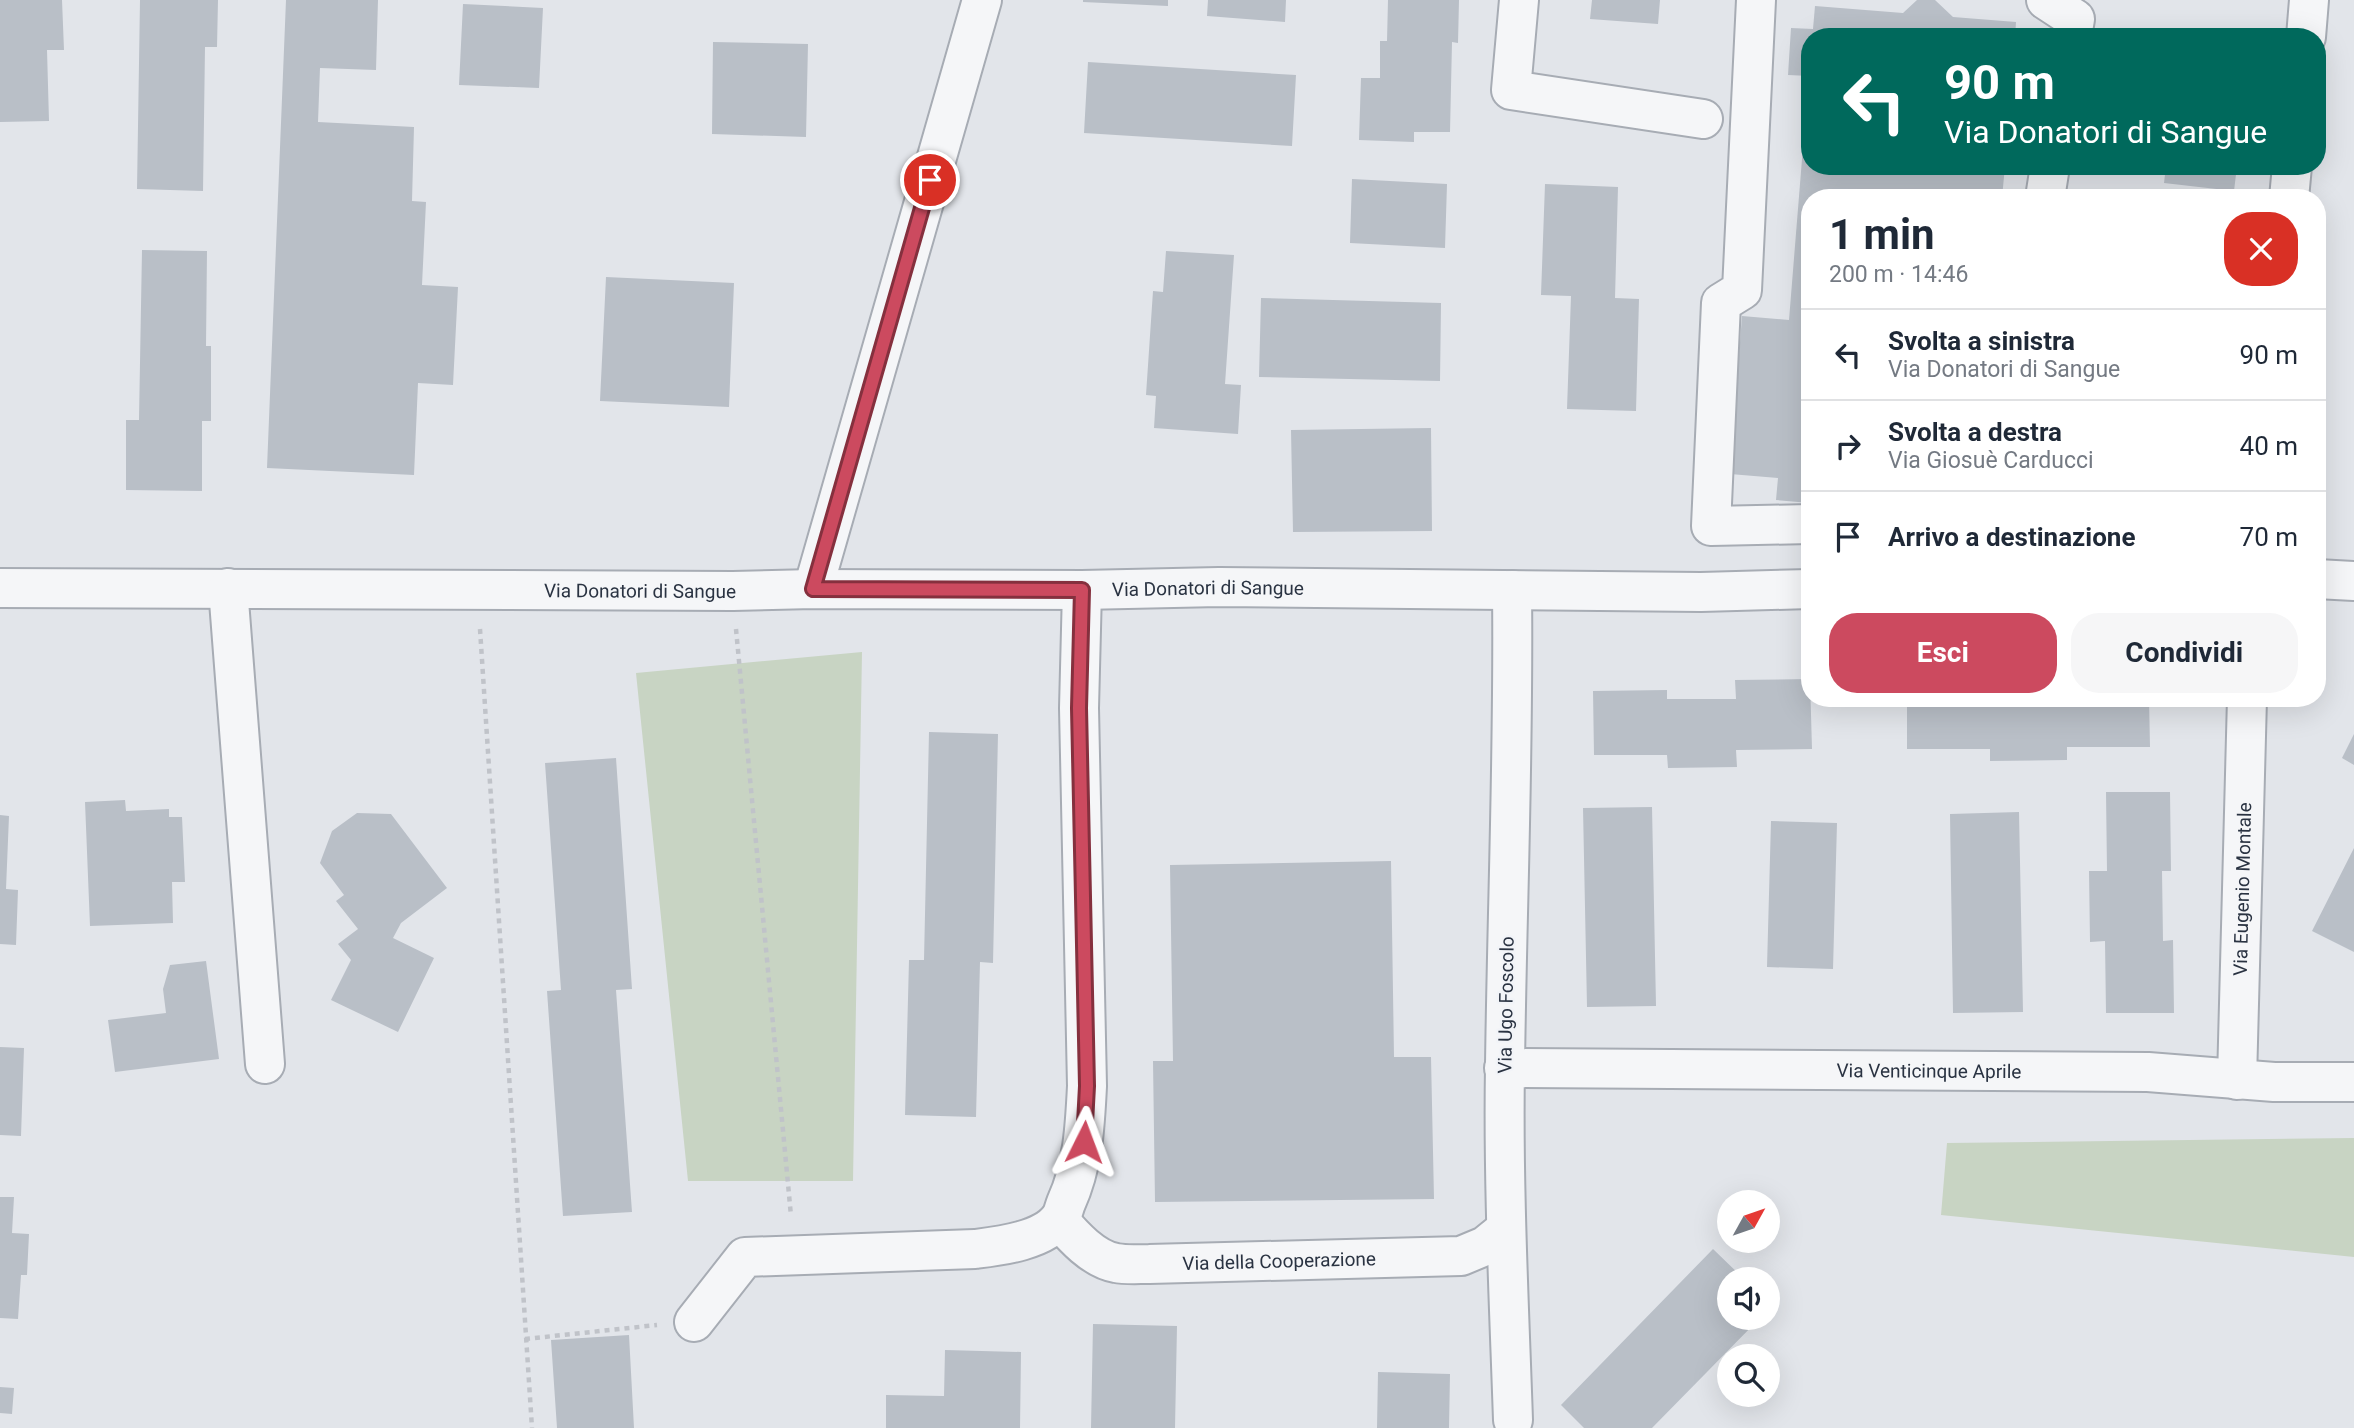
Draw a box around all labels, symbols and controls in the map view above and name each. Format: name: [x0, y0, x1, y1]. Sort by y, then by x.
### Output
text: 90 m: [1944, 54, 2055, 111]
icon: left: [1829, 56, 1920, 147]
text: Via Donatori di Sangue: [1944, 113, 2267, 151]
pin: [900, 150, 960, 210]
icon: arrive: [911, 161, 949, 199]
text: 1 min: [1829, 210, 1935, 259]
button: close: [2224, 212, 2298, 286]
text: 200 m · 14:46: [1829, 261, 1968, 288]
text: Svolta a sinistra: [1888, 326, 2075, 356]
icon: left: [1829, 336, 1867, 374]
text: 90 m: [2240, 340, 2298, 370]
text: Via Donatori di Sangue: [1888, 356, 2120, 383]
text: Svolta a destra: [1888, 417, 2062, 447]
icon: right: [1829, 427, 1867, 465]
text: 40 m: [2240, 431, 2298, 461]
text: Via Giosuè Carducci: [1888, 447, 2094, 474]
icon: arrive: [1829, 518, 1867, 556]
text: Arrivo a destinazione: [1888, 522, 2135, 552]
text: 70 m: [2240, 522, 2298, 552]
street label: Via Donatori di Sangue: [1112, 575, 1304, 601]
street label: Via Donatori di Sangue: [544, 579, 736, 603]
button: Esci: [1829, 613, 2057, 693]
button: Condividi: [2071, 613, 2298, 693]
street label: Via Eugenio Montale: [2228, 802, 2256, 976]
street label: Via Ugo Foscolo: [1493, 936, 1519, 1074]
street label: Via Venticinque Aprile: [1836, 1059, 2022, 1083]
position arrow: [1047, 1105, 1121, 1179]
north arrow: [1717, 1190, 1780, 1253]
map controls: [1717, 1190, 1780, 1407]
street label: Via della Cooperazione: [1182, 1247, 1376, 1275]
button: sound: [1717, 1267, 1780, 1330]
button: search: [1717, 1344, 1780, 1407]

